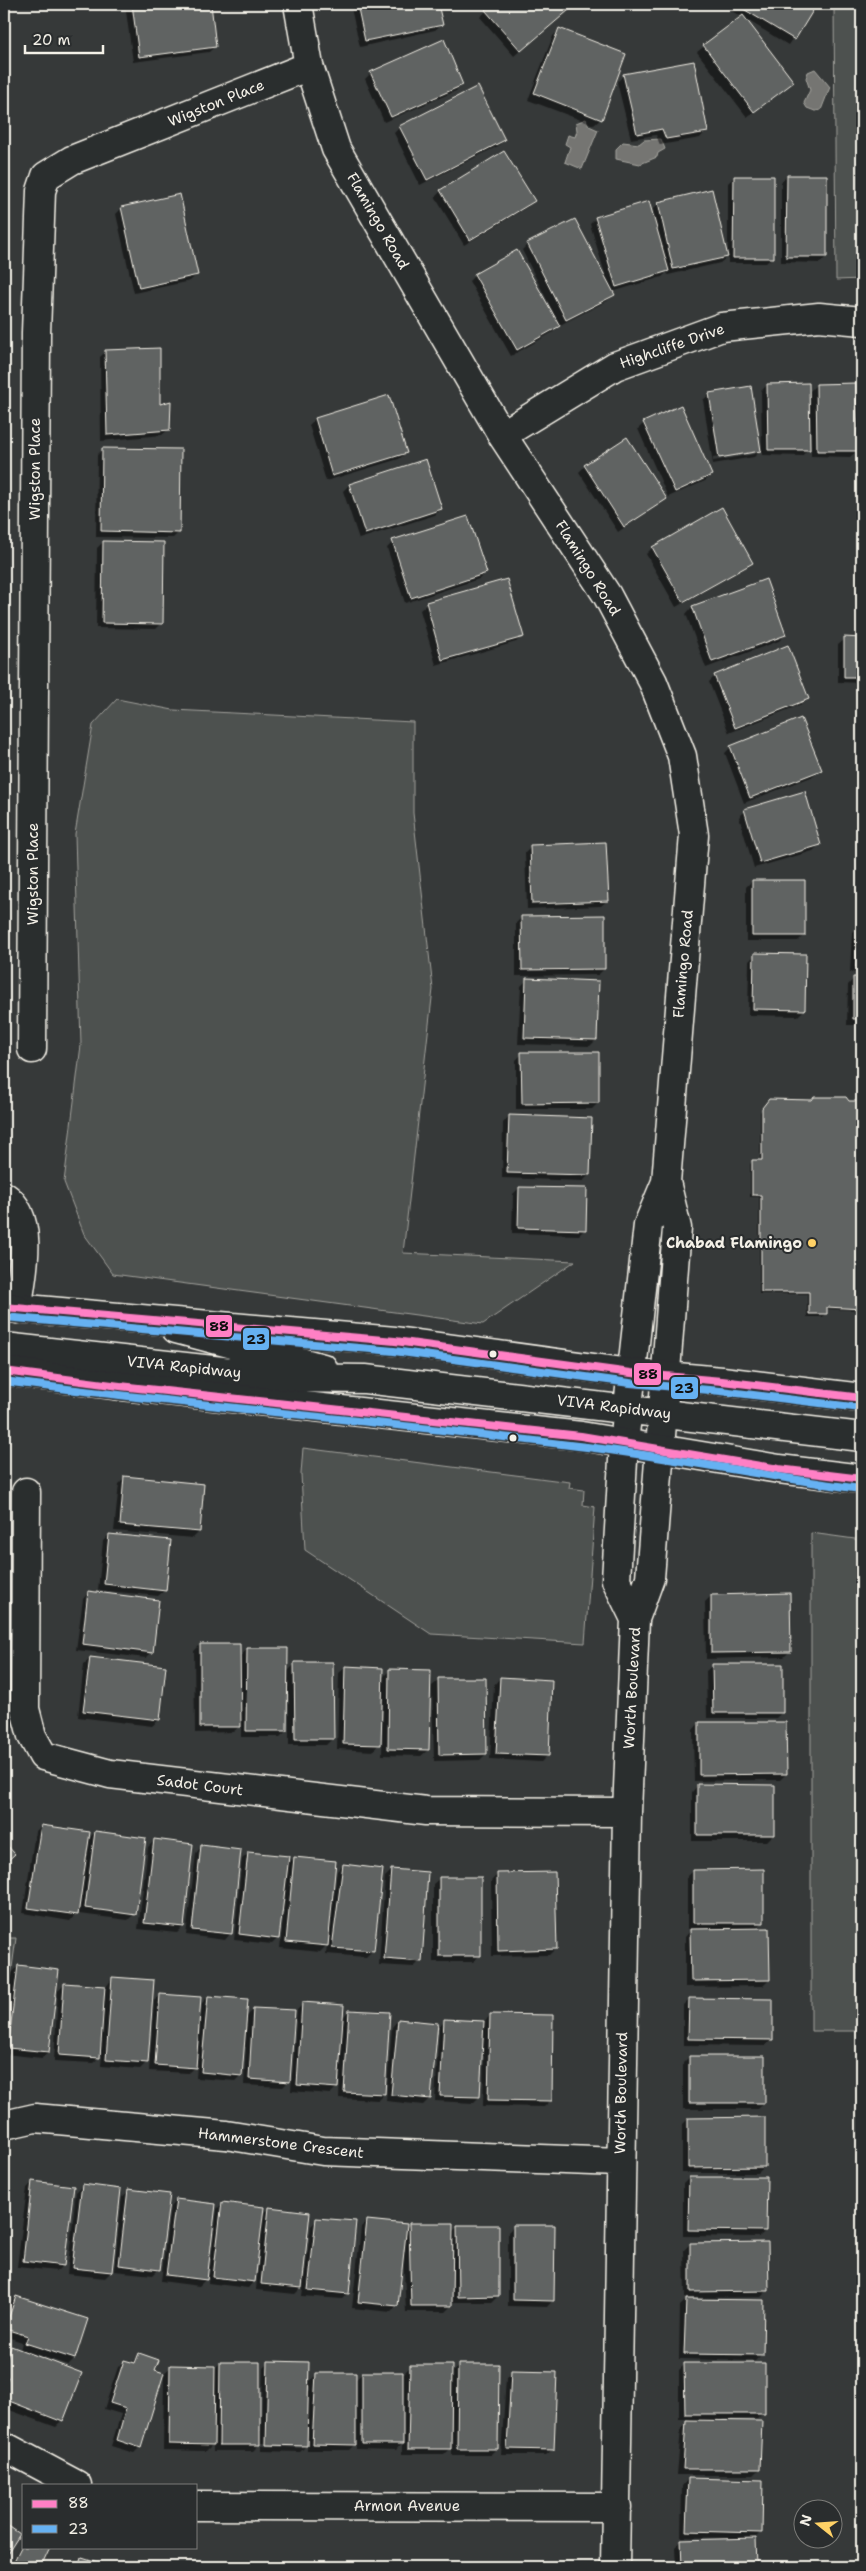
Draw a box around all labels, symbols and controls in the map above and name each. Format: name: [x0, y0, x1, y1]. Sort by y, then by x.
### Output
scale bar: [25, 22, 102, 54]
text: 20 m: [32, 30, 71, 50]
street label: Wigston Place: [165, 75, 267, 131]
street label: Flamingo Road: [342, 169, 414, 274]
street label: Highcliffe Drive: [617, 319, 727, 373]
street label: Wigston Place: [25, 418, 45, 520]
street label: Flamingo Road: [551, 517, 626, 620]
street label: Wigston Place: [23, 823, 43, 925]
street label: Flamingo Road: [668, 908, 698, 1019]
place label: Chabad Flamingo: [666, 1233, 802, 1253]
marker: Chabad Flamingo: [806, 1237, 818, 1249]
line badge: 88: [205, 1314, 233, 1338]
text: 88: [209, 1317, 229, 1335]
line badge: 23: [242, 1327, 270, 1351]
text: 23: [246, 1330, 266, 1348]
unlabelled marker: [488, 1349, 498, 1359]
street label: VIVA Rapidway: [126, 1351, 242, 1383]
line badge: 88: [633, 1362, 662, 1386]
text: 88: [638, 1365, 658, 1383]
line badge: 23: [670, 1376, 699, 1400]
text: 23: [674, 1379, 694, 1397]
street label: VIVA Rapidway: [556, 1390, 672, 1424]
unlabelled marker: [508, 1433, 518, 1443]
street label: Worth Boulevard: [619, 1626, 645, 1750]
street label: Sadot Court: [156, 1770, 244, 1800]
street label: Worth Boulevard: [610, 2031, 632, 2154]
street label: Hammerstone Crescent: [197, 2123, 365, 2163]
legend: [22, 2484, 198, 2548]
text: 88: [68, 2493, 89, 2513]
street label: Armon Avenue: [354, 2496, 460, 2516]
north arrow: [794, 2498, 844, 2548]
text: N: [795, 2512, 816, 2528]
text: 23: [68, 2519, 88, 2539]

